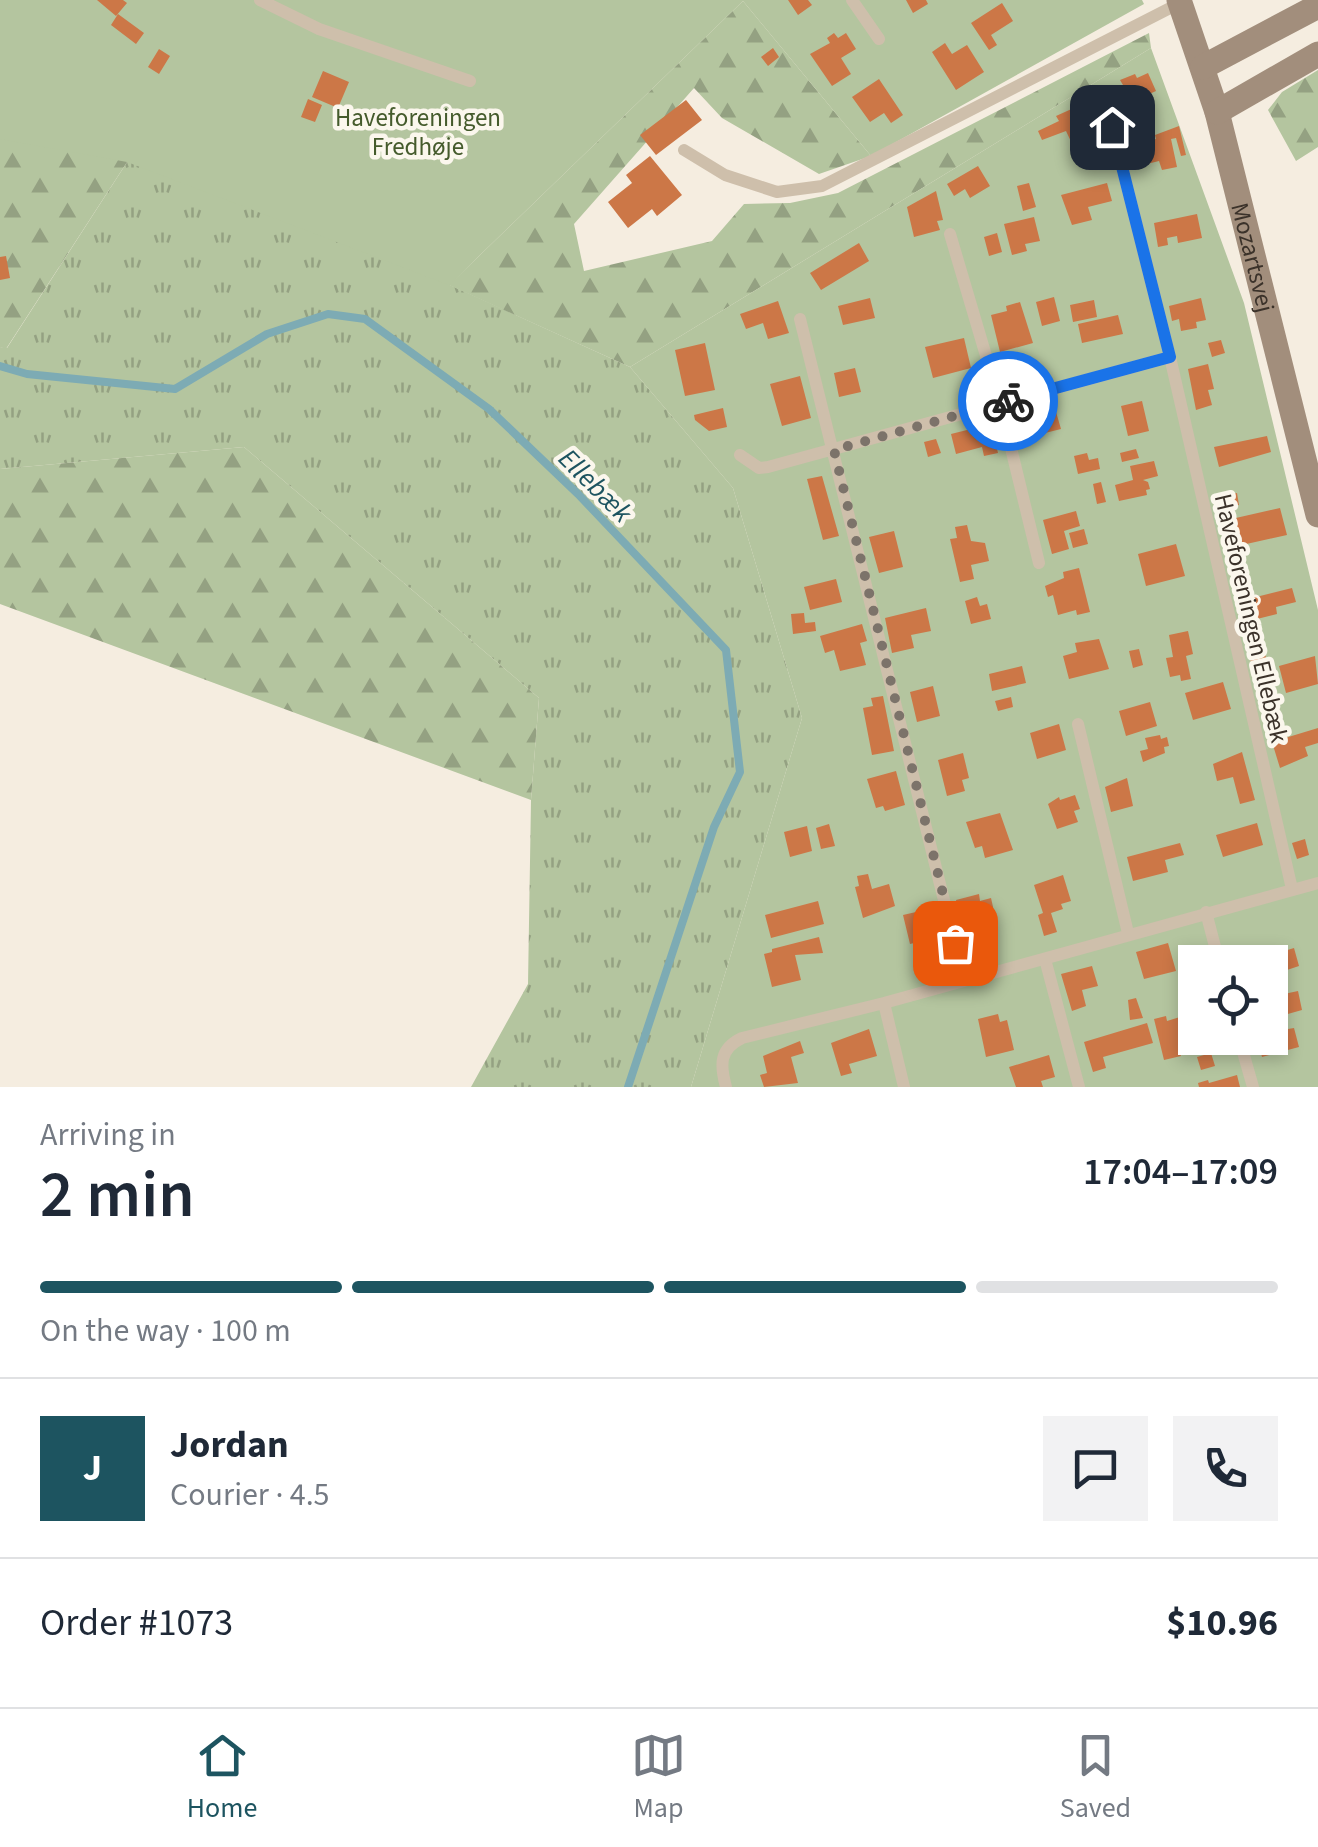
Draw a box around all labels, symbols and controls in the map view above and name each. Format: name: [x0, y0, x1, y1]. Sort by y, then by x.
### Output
pin: [1070, 85, 1155, 170]
park label: Haveforeningen Fredhøje: [335, 100, 501, 165]
icon: home: [1085, 100, 1140, 155]
street label: Mozartsvej: [1221, 199, 1283, 316]
courier: [958, 351, 1058, 451]
icon: bike: [981, 374, 1036, 429]
water label: Ellebæk: [549, 440, 642, 532]
street label: Haveforeningen Ellebæk: [1205, 490, 1297, 747]
pin: [913, 901, 998, 986]
icon: bag: [928, 916, 983, 971]
map controls: [1178, 945, 1288, 1055]
button: locate: [1178, 945, 1288, 1055]
text: Arriving in: [40, 1112, 176, 1158]
text: 17:04–17:09: [1083, 1145, 1278, 1199]
text: 2 min: [40, 1149, 195, 1242]
text: On the way · 100 m: [40, 1308, 291, 1354]
button: chat: [1043, 1416, 1148, 1521]
button: phone: [1173, 1416, 1278, 1521]
text: Jordan: [170, 1418, 289, 1472]
text: J: [83, 1441, 102, 1495]
text: Courier · 4.5: [170, 1472, 330, 1518]
text: Order #1073: [40, 1596, 233, 1650]
text: $10.96: [1166, 1596, 1278, 1650]
tab: Home: [187, 1728, 257, 1828]
tab: Map: [631, 1728, 686, 1828]
tab: Saved: [1060, 1728, 1131, 1828]

